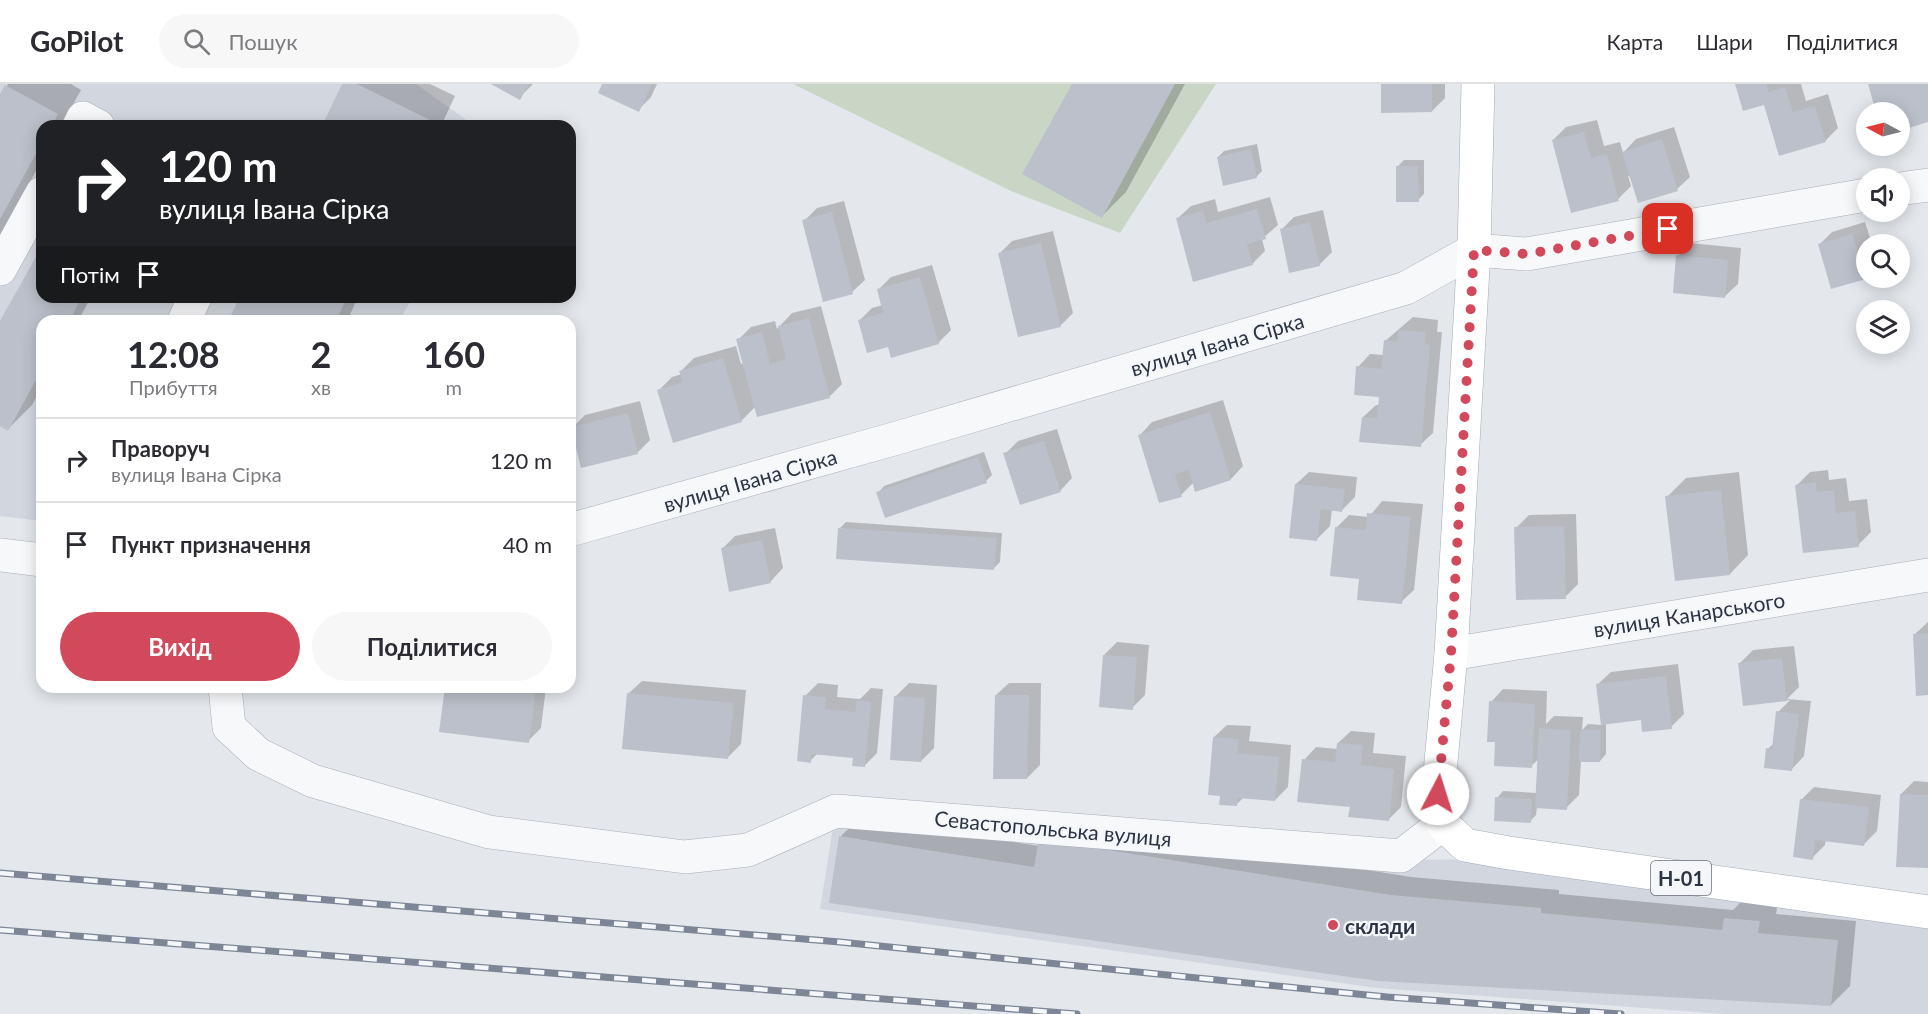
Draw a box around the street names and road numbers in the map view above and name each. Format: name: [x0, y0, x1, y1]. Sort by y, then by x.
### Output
street label: вулиця Івана Сірка: [1127, 307, 1307, 381]
street label: вулиця Івана Сірка: [660, 443, 840, 517]
street label: вулиця Канарського: [1591, 586, 1787, 641]
street label: Севастопольська вулиця: [933, 805, 1173, 851]
road number: Н-01: [1651, 861, 1711, 895]

